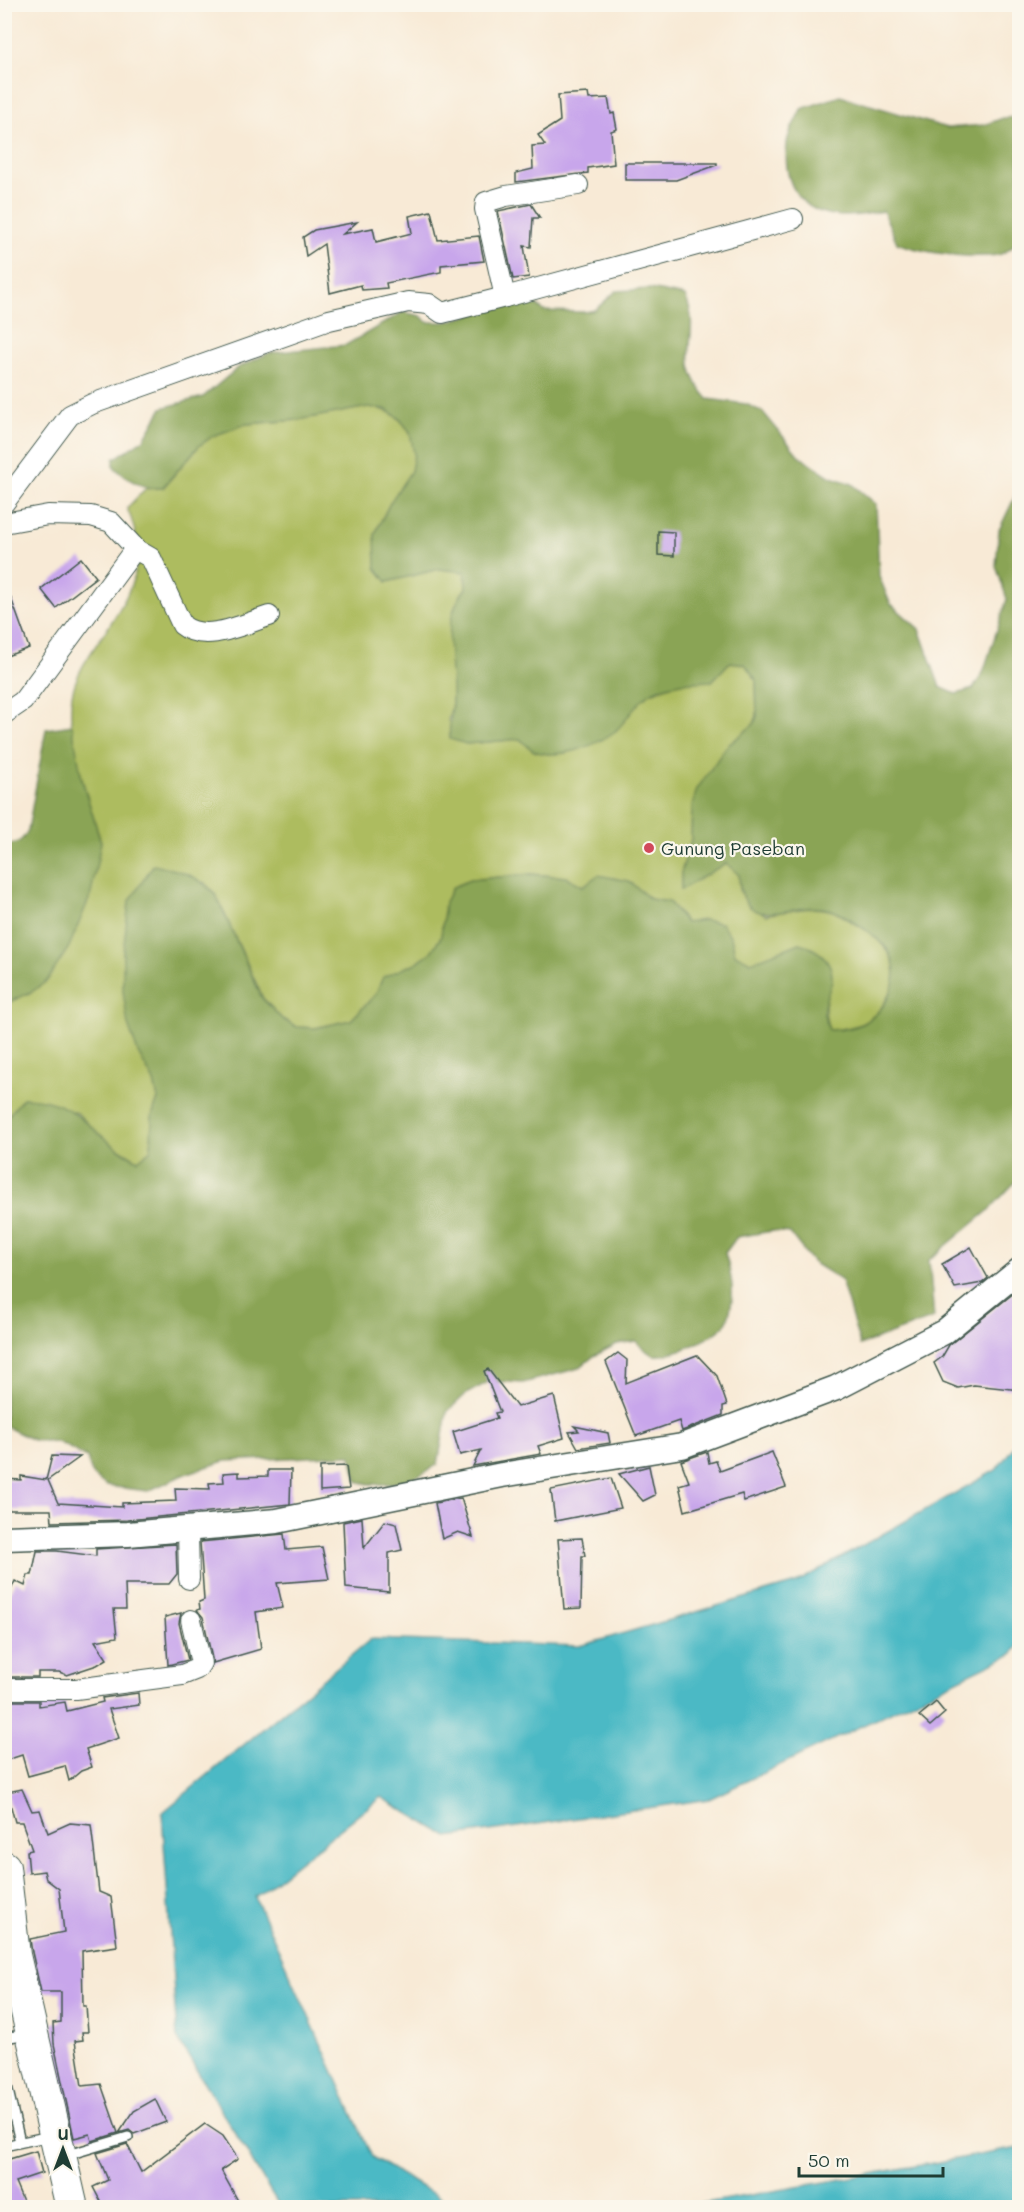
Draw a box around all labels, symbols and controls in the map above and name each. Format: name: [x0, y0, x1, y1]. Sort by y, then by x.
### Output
place label: Gunung Paseban: [661, 836, 805, 860]
marker: Gunung Paseban: [642, 841, 656, 855]
north arrow: [33, 2119, 93, 2179]
text: U: [57, 2123, 69, 2144]
scale bar: [799, 2140, 943, 2178]
text: 50 m: [808, 2148, 850, 2172]

